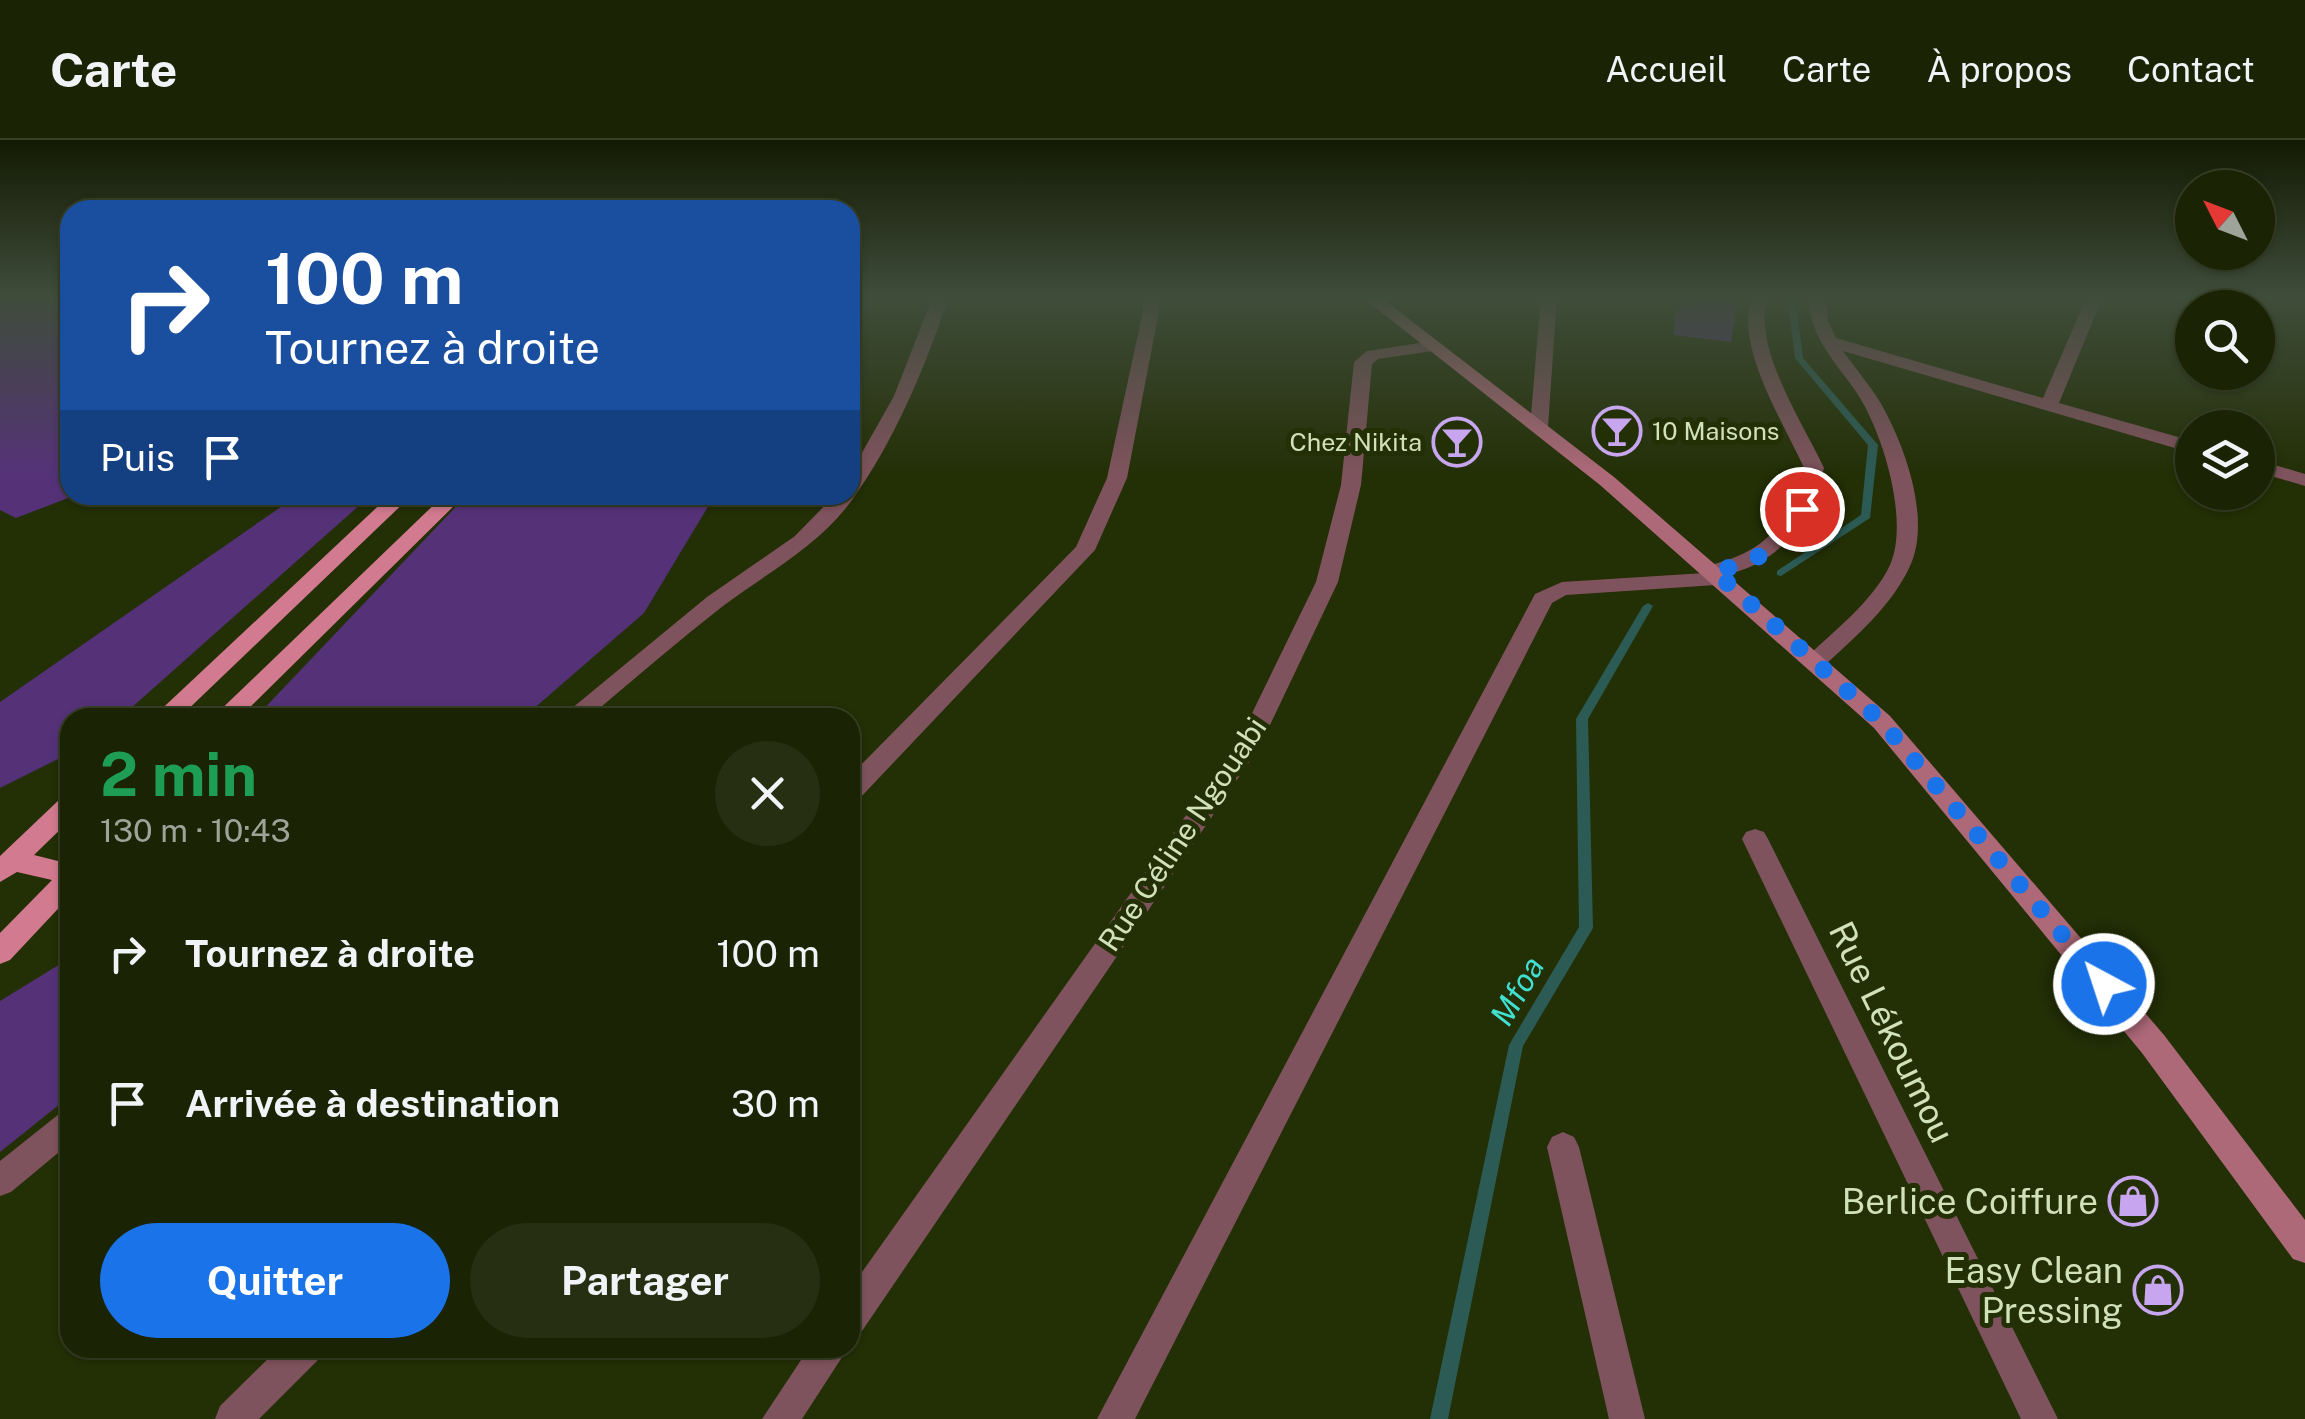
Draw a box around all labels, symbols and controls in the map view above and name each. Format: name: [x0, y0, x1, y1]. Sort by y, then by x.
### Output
text: Carte: [50, 41, 177, 98]
text: Accueil: [1605, 49, 1727, 90]
text: Carte: [1782, 49, 1871, 90]
text: À propos: [1926, 49, 2072, 90]
text: Contact: [2127, 49, 2255, 90]
north arrow: [2175, 170, 2275, 270]
map controls: [2175, 170, 2275, 510]
text: 100 m: [265, 237, 463, 320]
icon: right: [100, 240, 230, 370]
button: search: [2175, 290, 2275, 390]
text: Tournez à droite: [265, 321, 600, 374]
bar icon: 10 Maisons: [1591, 405, 1643, 457]
button: layers: [2175, 410, 2275, 510]
bar icon: Chez Nikita: [1431, 416, 1483, 468]
place label: 10 Maisons: [1652, 416, 1779, 446]
place label: Chez Nikita: [1290, 427, 1422, 457]
icon: arrive: [195, 430, 250, 485]
text: Puis: [100, 435, 175, 480]
pin: [1760, 467, 1845, 552]
icon: arrive: [1775, 482, 1830, 537]
street label: Rue Céline Ngouabi: [1090, 710, 1274, 958]
text: 2 min: [100, 739, 257, 810]
button: close: [715, 741, 820, 846]
text: 130 m · 10:43: [100, 812, 291, 849]
street label: Rue Lékoumou: [1821, 915, 1963, 1149]
icon: right: [100, 926, 155, 981]
text: Tournez à droite: [185, 931, 475, 976]
text: 100 m: [716, 931, 820, 976]
position arrow: [2052, 932, 2156, 1036]
water label: Mfoa: [1483, 950, 1551, 1032]
icon: arrive: [100, 1076, 155, 1131]
text: Arrivée à destination: [185, 1081, 560, 1126]
text: 30 m: [731, 1081, 820, 1126]
shop icon: Berlice Coiffure: [2107, 1175, 2159, 1227]
place label: Berlice Coiffure: [1842, 1181, 2098, 1222]
button: Quitter: [100, 1223, 450, 1338]
button: Partager: [470, 1223, 820, 1338]
place label: Easy Clean Pressing: [1945, 1250, 2123, 1331]
shop icon: Easy Clean Pressing: [2132, 1264, 2184, 1316]

